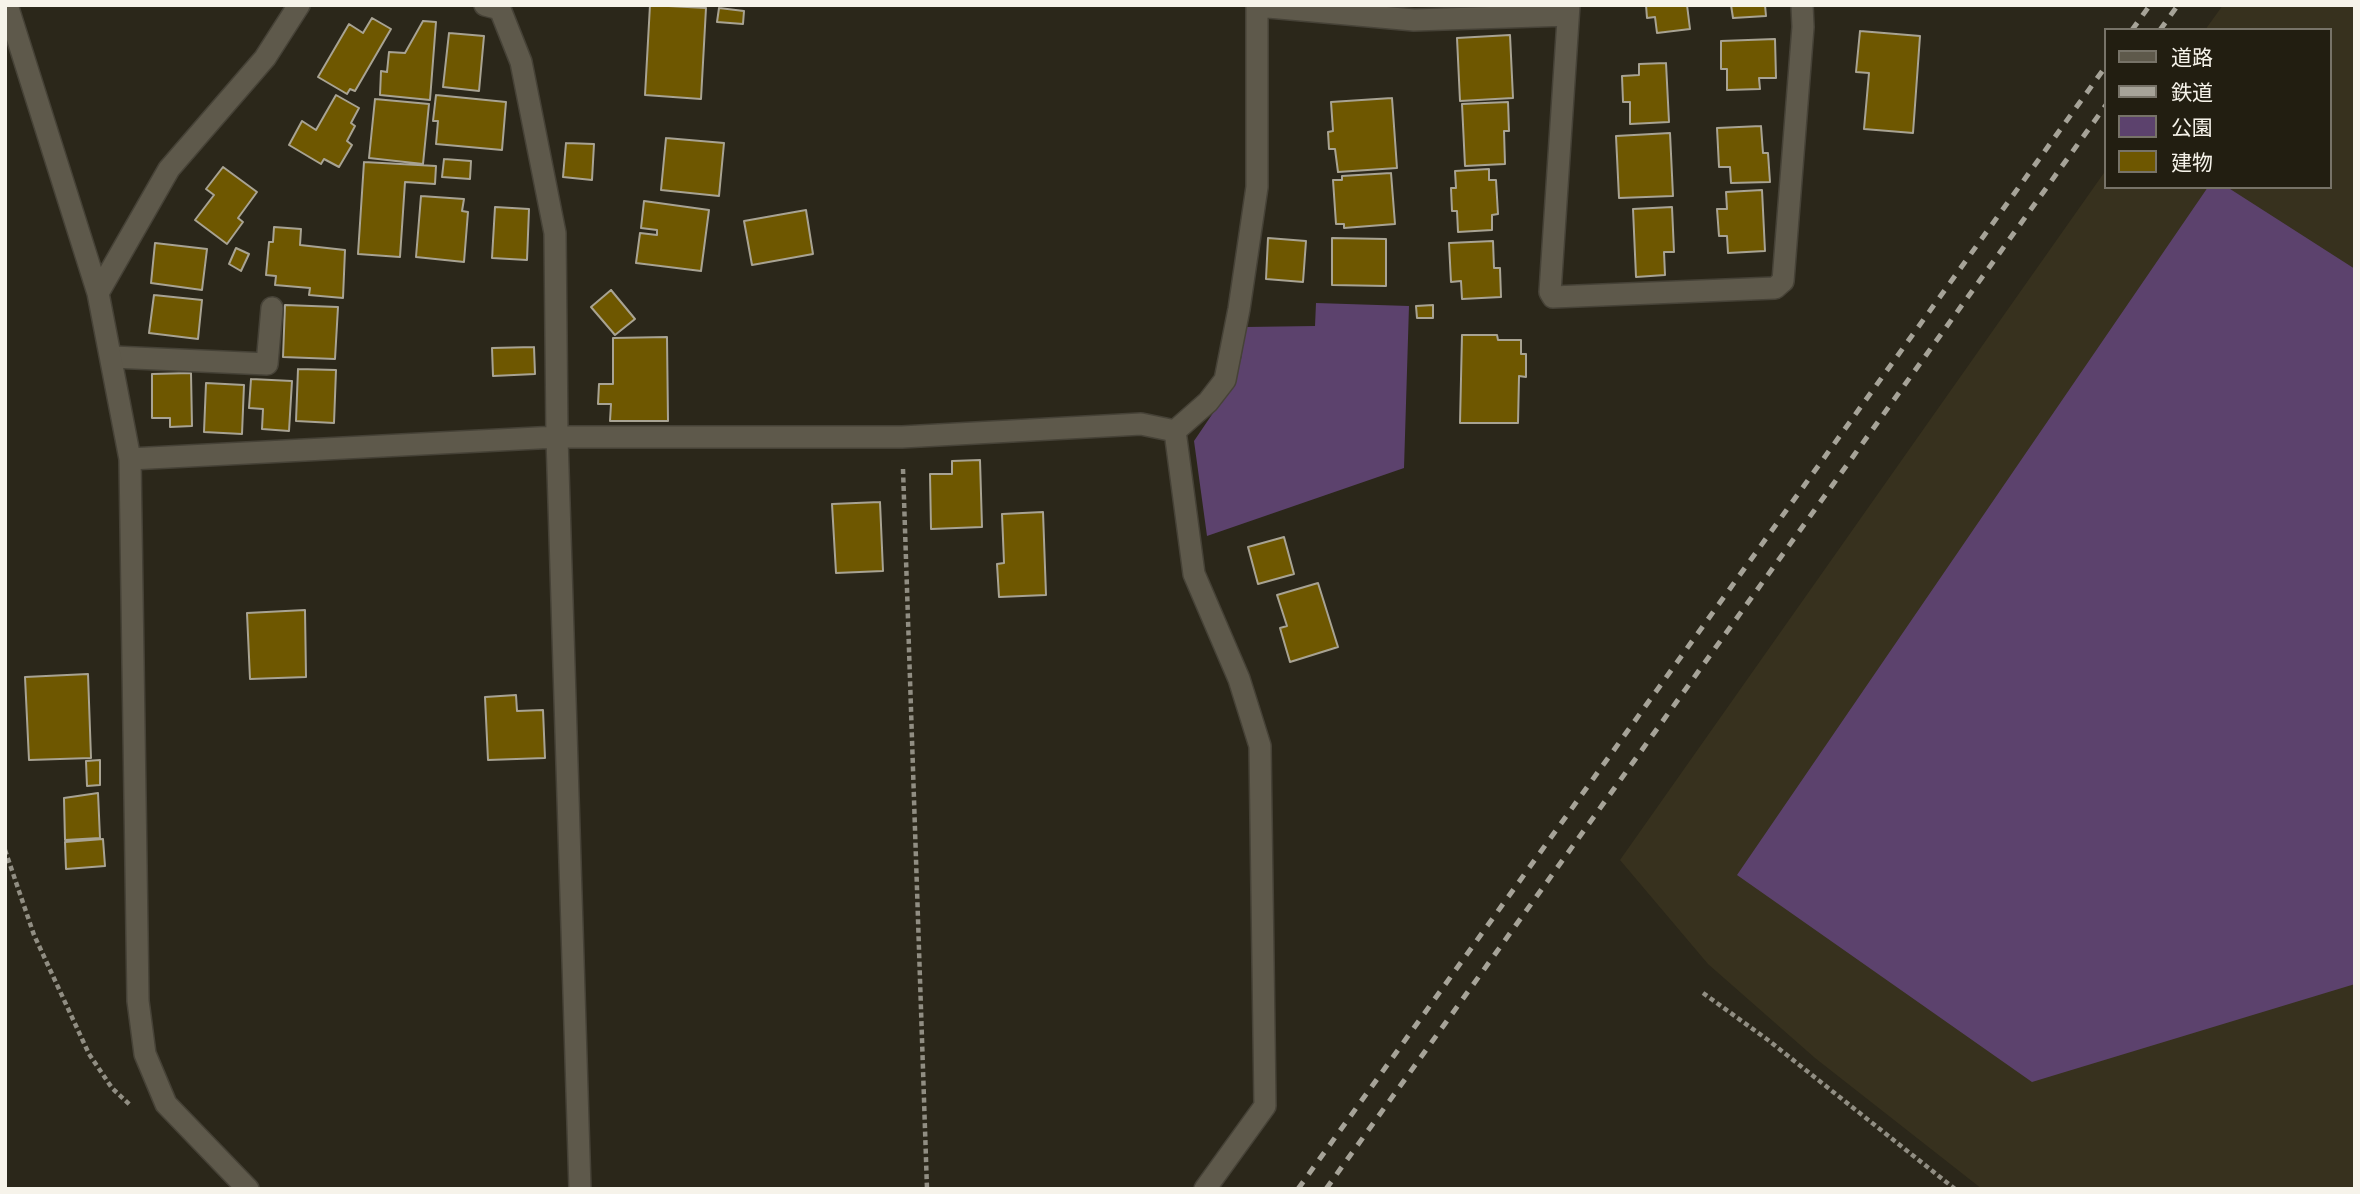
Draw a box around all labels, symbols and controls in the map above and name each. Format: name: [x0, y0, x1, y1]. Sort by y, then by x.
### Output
legend: [2104, 28, 2332, 189]
text: 道路: [2171, 43, 2213, 72]
text: 鉄道: [2171, 78, 2213, 107]
text: 公園: [2171, 113, 2213, 142]
text: 建物: [2171, 148, 2213, 177]

